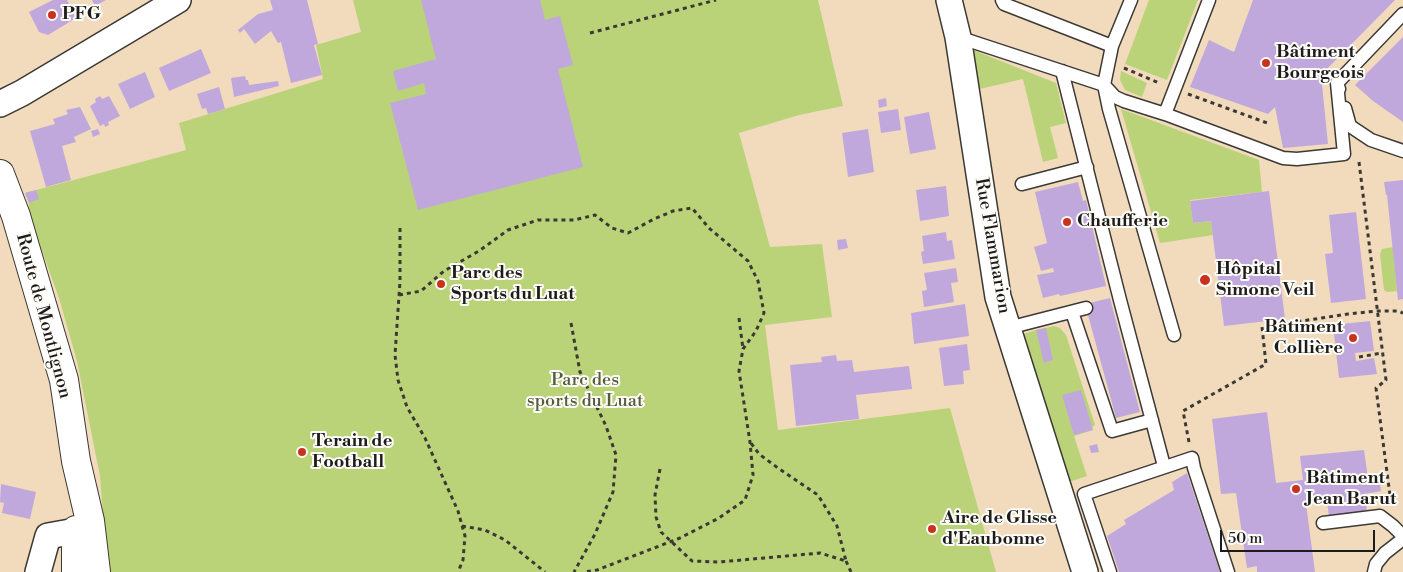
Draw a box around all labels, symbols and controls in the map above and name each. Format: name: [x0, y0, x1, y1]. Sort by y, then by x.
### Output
place label: PFG: [62, 4, 101, 26]
marker: PFG: [46, 9, 58, 21]
place label: Bâtiment Bourgeois: [1276, 42, 1364, 84]
marker: Bâtiment Bourgeois: [1260, 57, 1272, 69]
street label: Rue Flammarion: [969, 176, 1015, 316]
place label: Chaufferie: [1077, 211, 1168, 233]
marker: Chaufferie: [1061, 216, 1073, 228]
street label: Route de Montlignon: [11, 231, 75, 401]
place label: Hôpital Simone Veil: [1216, 259, 1315, 302]
place label: Parc des Sports du Luat: [451, 263, 575, 306]
marker: Hôpital Simone Veil: [1198, 273, 1212, 287]
marker: Parc des Sports du Luat: [435, 278, 447, 290]
place label: Bâtiment Collière: [1264, 317, 1343, 359]
marker: Bâtiment Collière: [1347, 332, 1359, 344]
park label: Parc des sports du Luat: [527, 370, 643, 412]
place label: Terain de Football: [312, 431, 392, 474]
marker: Terain de Football: [296, 446, 308, 458]
place label: Bâtiment Jean Barut: [1306, 468, 1396, 510]
marker: Bâtiment Jean Barut: [1290, 483, 1302, 495]
place label: Aire de Glisse d'Eaubonne: [942, 508, 1057, 550]
scale bar: [1223, 520, 1378, 552]
marker: Aire de Glisse d'Eaubonne: [926, 523, 938, 535]
text: 50 m: [1228, 529, 1262, 548]

